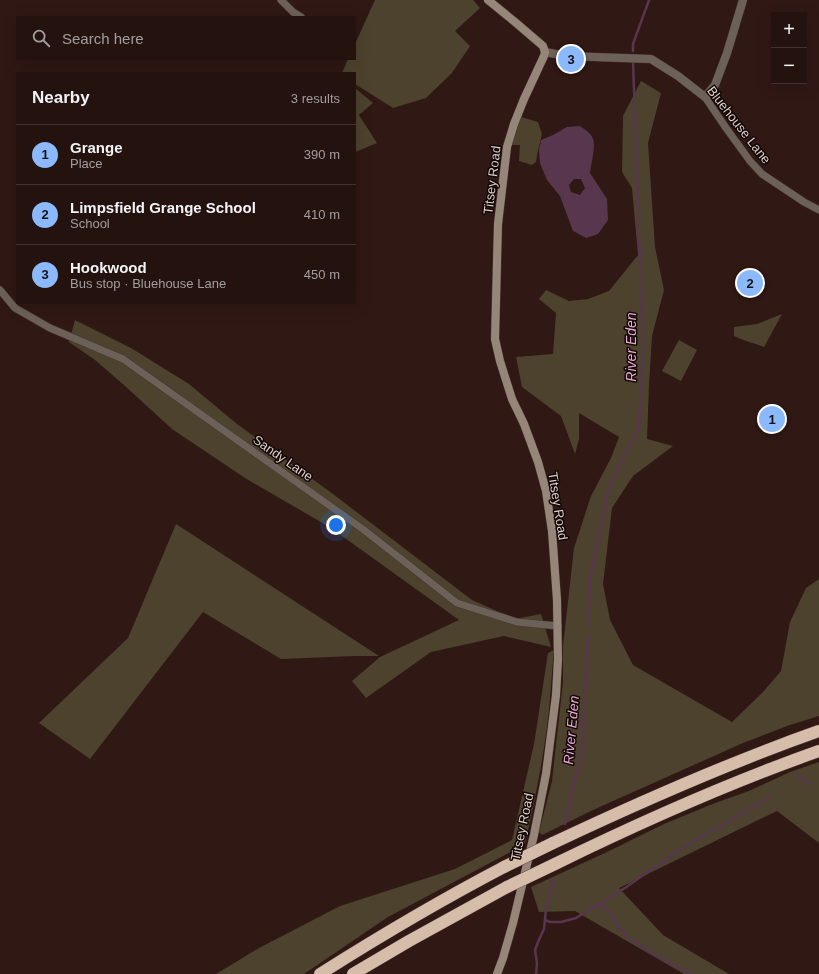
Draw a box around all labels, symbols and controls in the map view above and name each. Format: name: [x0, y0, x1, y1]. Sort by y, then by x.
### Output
map controls: [771, 12, 807, 84]
button: +: [771, 12, 807, 48]
search box: [16, 16, 356, 60]
icon: search: [30, 27, 52, 49]
text: Search here: [62, 30, 144, 47]
pin: 3: [558, 44, 584, 74]
button: −: [771, 48, 807, 84]
street label: Bluehouse Lane: [704, 83, 774, 167]
text: Nearby: [32, 88, 90, 107]
text: 3 results: [291, 91, 340, 106]
text: Grange: [70, 139, 123, 156]
street label: Titsey Road: [480, 145, 504, 215]
text: 1: [41, 147, 49, 162]
text: 390 m: [304, 147, 340, 162]
text: Place: [70, 156, 103, 171]
text: Limpsfield Grange School: [70, 199, 256, 216]
text: 2: [41, 207, 49, 222]
text: 410 m: [304, 207, 340, 222]
text: School: [70, 216, 110, 231]
text: Hookwood: [70, 259, 147, 276]
text: 3: [41, 267, 49, 282]
text: 450 m: [304, 267, 340, 282]
pin: 2: [737, 268, 763, 298]
text: Bus stop · Bluehouse Lane: [70, 276, 226, 291]
water label: River Eden: [623, 312, 639, 382]
pin: 1: [759, 404, 785, 434]
street label: Sandy Lane: [250, 432, 316, 484]
street label: Titsey Road: [545, 471, 571, 541]
your location: [326, 515, 346, 535]
water label: River Eden: [560, 695, 582, 765]
street label: Titsey Road: [508, 792, 536, 862]

